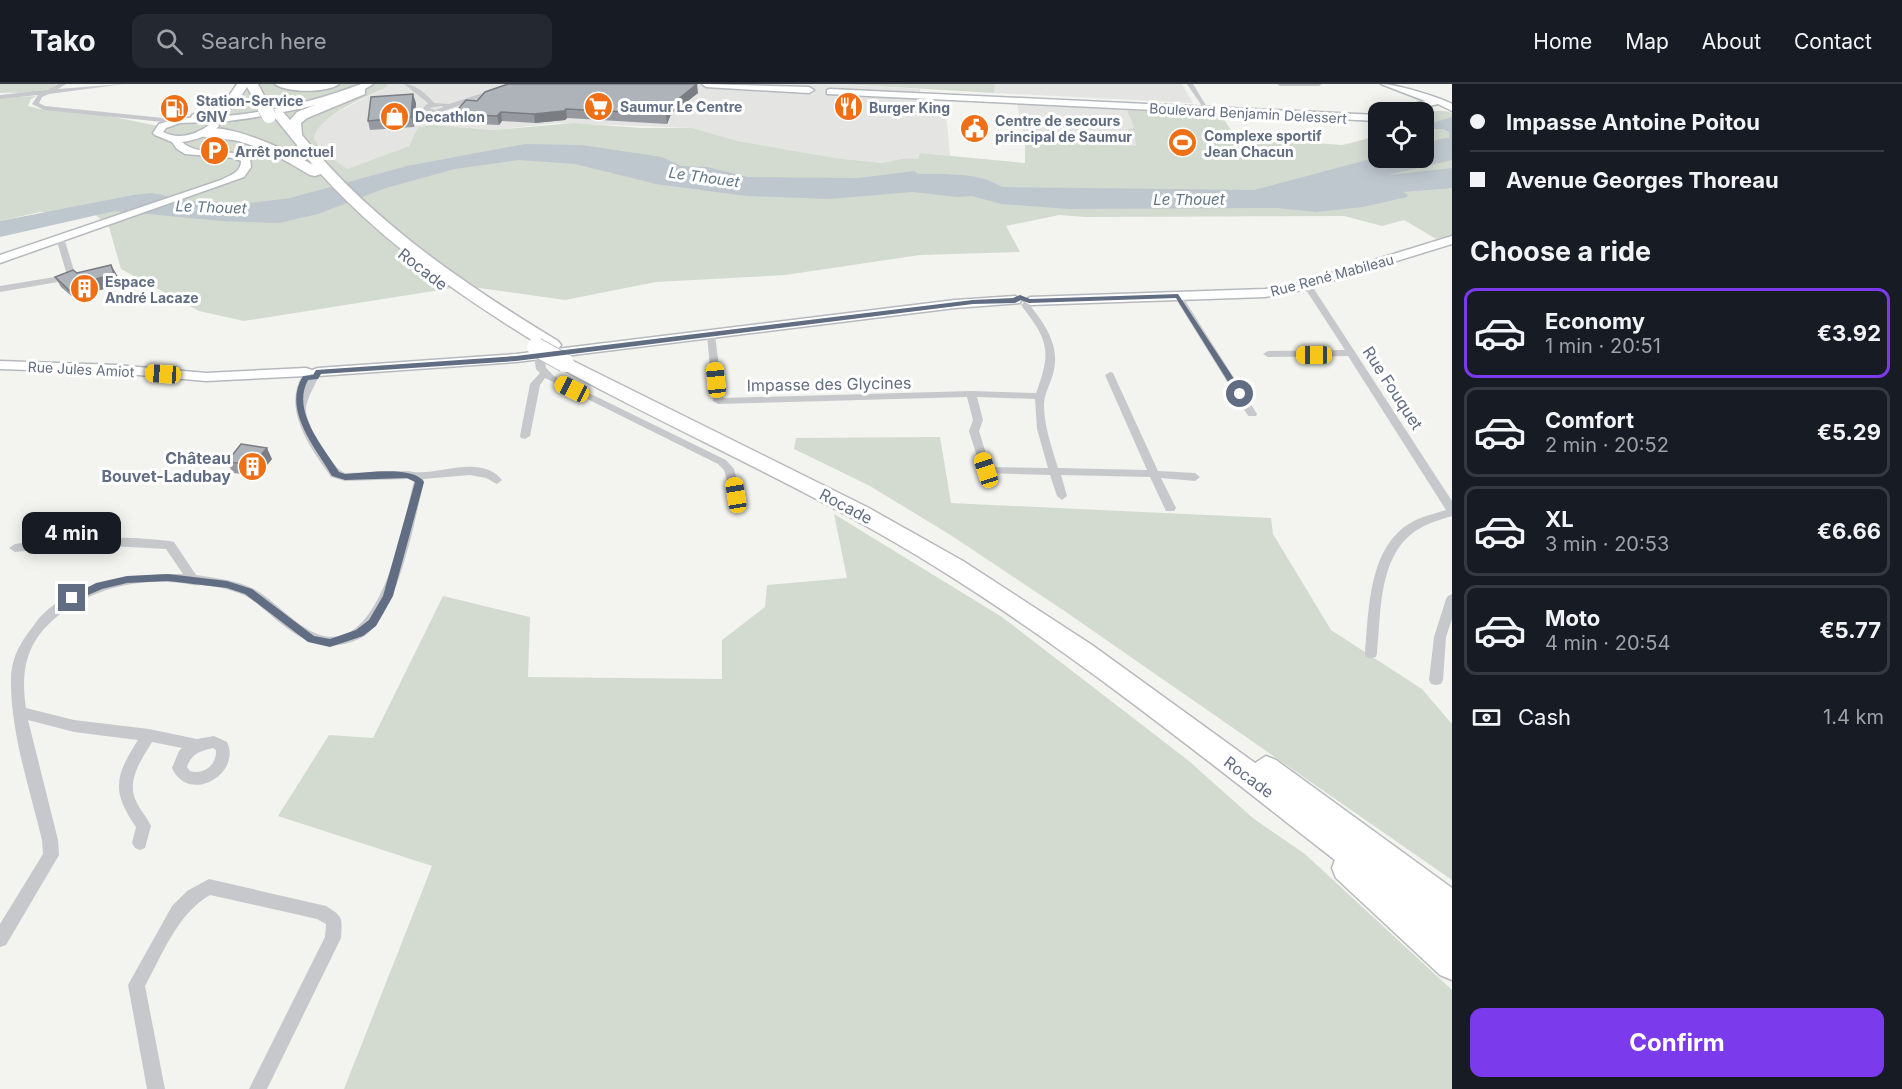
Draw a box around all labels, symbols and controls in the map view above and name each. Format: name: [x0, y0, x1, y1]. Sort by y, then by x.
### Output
search box: [132, 14, 552, 68]
text: Tako: [30, 24, 96, 58]
icon: search: [153, 25, 186, 58]
text: Search here: [201, 28, 326, 54]
text: Home: [1533, 29, 1592, 54]
text: Map: [1625, 29, 1669, 54]
text: About: [1702, 29, 1761, 54]
text: Contact: [1794, 29, 1872, 54]
supermarket icon: Saumur Le Centre: [583, 90, 615, 122]
restaurant icon: Burger King: [832, 91, 864, 123]
fuel station icon: Station-Service GNV: [159, 92, 191, 124]
place label: Station-Service GNV: [196, 92, 303, 125]
place label: Saumur Le Centre: [620, 98, 742, 115]
place label: Burger King: [869, 99, 950, 116]
street label: Boulevard Benjamin Delessert: [1149, 99, 1348, 127]
shop icon: Decathlon: [378, 100, 410, 132]
map controls: [1368, 102, 1434, 168]
button: locate: [1368, 102, 1434, 168]
place label: Decathlon: [415, 108, 485, 125]
text: Impasse Antoine Poitou: [1506, 109, 1760, 135]
public building icon: Centre de secours principal de Saumur: [958, 112, 990, 144]
place label: Centre de secours principal de Saumur: [995, 112, 1132, 145]
sports icon: Complexe sportif Jean Chacun: [1167, 127, 1199, 159]
place label: Complexe sportif Jean Chacun: [1204, 127, 1322, 160]
parking icon: Arrêt ponctuel: [198, 135, 230, 167]
place label: Arrêt ponctuel: [235, 143, 334, 160]
water label: Le Thouet: [667, 163, 742, 192]
text: Avenue Georges Thoreau: [1506, 167, 1779, 193]
water label: Le Thouet: [1153, 190, 1226, 209]
water label: Le Thouet: [175, 196, 248, 218]
text: Choose a ride: [1470, 235, 1651, 268]
street label: Rocade: [394, 244, 452, 294]
street label: Rue René Mabileau: [1268, 250, 1396, 300]
building icon: Espace André Lacaze: [68, 273, 100, 305]
place label: Espace André Lacaze: [105, 273, 199, 306]
icon: car: [1473, 306, 1527, 360]
text: Economy: [1545, 308, 1645, 334]
text: €3.92: [1817, 320, 1881, 346]
text: 1 min · 20:51: [1545, 334, 1661, 358]
street label: Rue Fouquet: [1359, 343, 1427, 433]
car: [1296, 346, 1332, 364]
street label: Rue Jules Amiot: [27, 358, 135, 380]
car: [705, 361, 727, 399]
car: [144, 364, 182, 384]
car: [552, 373, 592, 405]
street label: Impasse des Glycines: [746, 373, 912, 395]
route start: [1226, 380, 1253, 407]
icon: car: [1473, 405, 1527, 459]
text: Comfort: [1545, 407, 1634, 433]
text: €5.29: [1817, 419, 1881, 445]
text: 2 min · 20:52: [1545, 433, 1669, 457]
place label: Château Bouvet-Ladubay: [101, 448, 231, 486]
car: [972, 450, 1000, 490]
building icon: Château Bouvet-Ladubay: [236, 451, 268, 483]
car: [724, 476, 748, 514]
street label: Rocade: [816, 484, 876, 528]
icon: car: [1473, 504, 1527, 558]
text: XL: [1545, 506, 1574, 532]
callout: 4 min: [22, 511, 122, 553]
text: €6.66: [1817, 518, 1881, 544]
text: 4 min: [44, 521, 99, 545]
text: 3 min · 20:53: [1545, 532, 1669, 556]
route end: [58, 584, 85, 611]
icon: car: [1473, 603, 1527, 657]
text: Moto: [1545, 605, 1600, 631]
text: €5.77: [1820, 617, 1881, 643]
text: 4 min · 20:54: [1545, 631, 1670, 655]
icon: cash: [1470, 701, 1503, 734]
text: Cash: [1518, 704, 1571, 730]
text: 1.4 km: [1823, 705, 1884, 729]
street label: Rocade: [1220, 752, 1278, 802]
button: Confirm: [1470, 1008, 1884, 1077]

